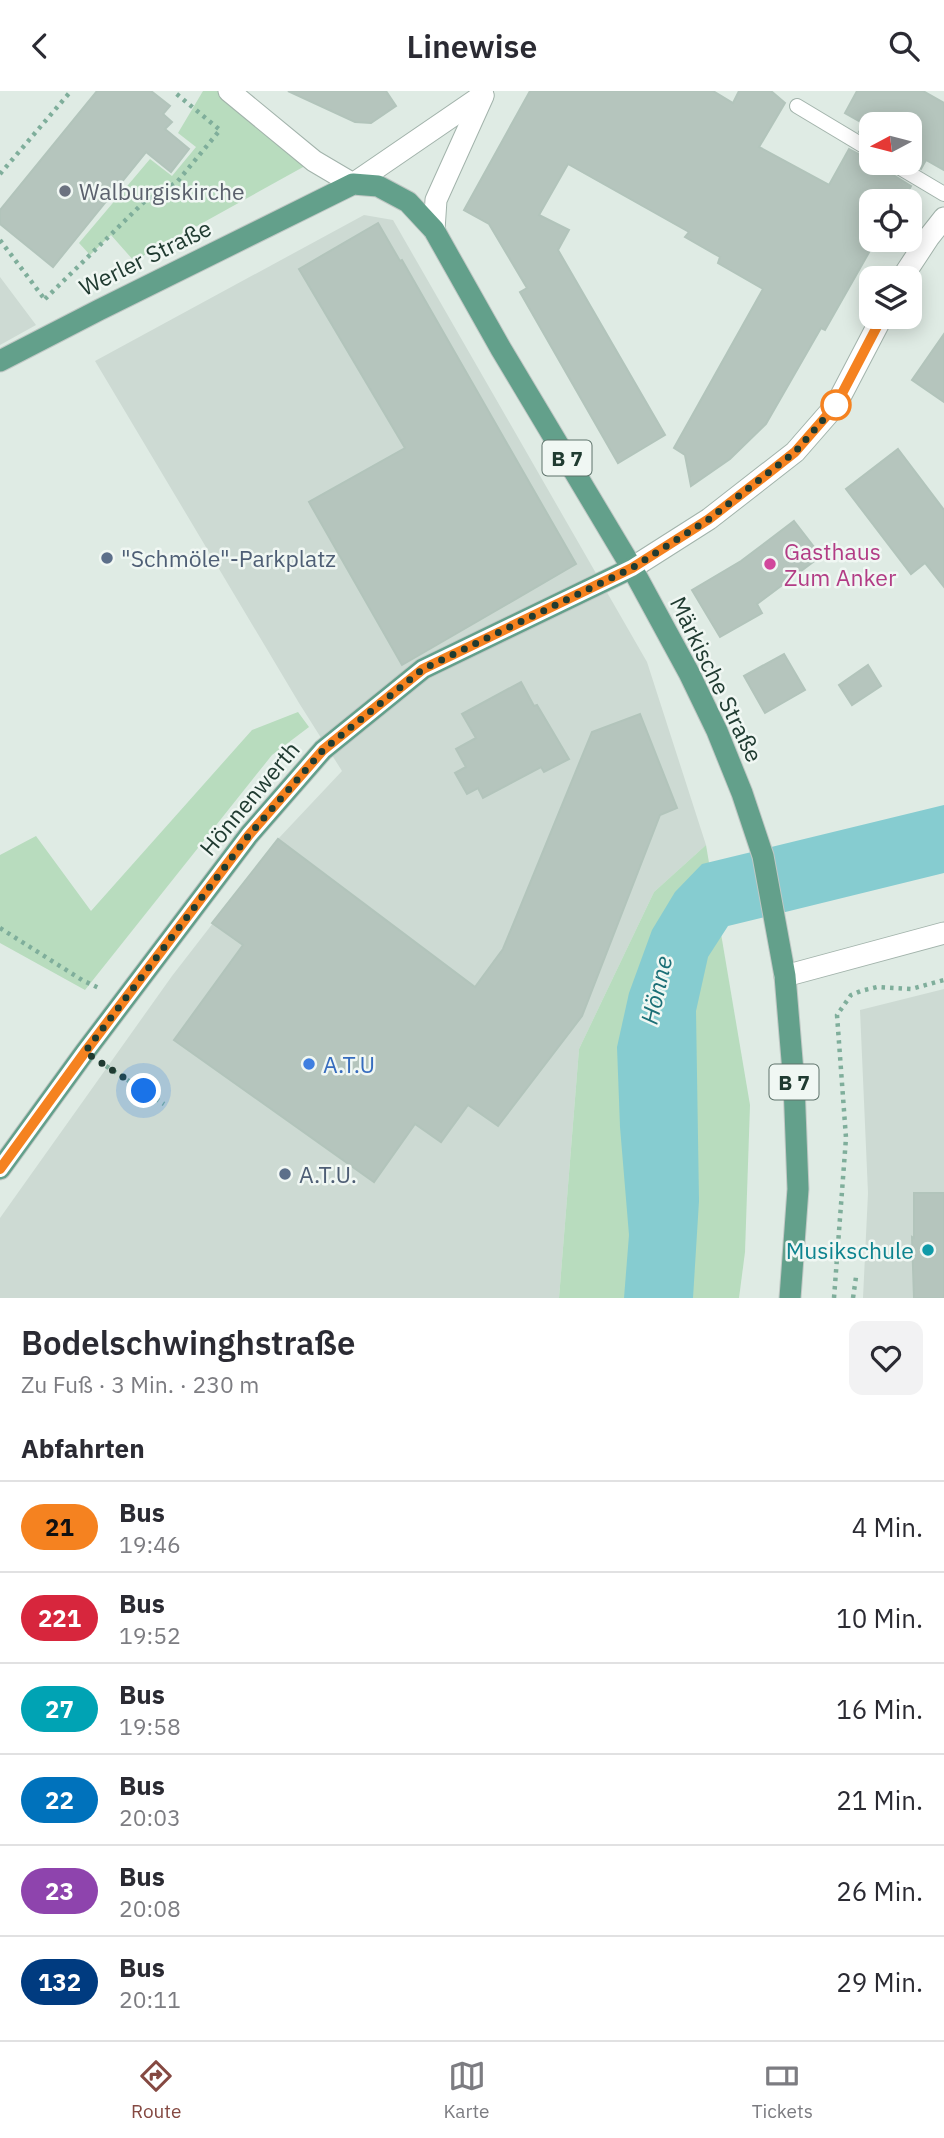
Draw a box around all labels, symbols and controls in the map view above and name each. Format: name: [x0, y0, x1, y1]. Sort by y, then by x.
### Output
text: Linewise: [407, 25, 537, 67]
icon: back: [21, 27, 59, 65]
icon: search: [885, 27, 923, 65]
north arrow: [859, 112, 922, 175]
map controls: [859, 112, 922, 329]
place label: Walburgiskirche: [79, 176, 245, 206]
marker: Walburgiskirche: [57, 183, 73, 199]
button: locate: [859, 189, 922, 252]
street label: Werler Straße: [74, 212, 216, 302]
button: layers: [859, 266, 922, 329]
unlabelled marker: [821, 390, 851, 420]
road number: B 7: [542, 441, 592, 475]
place label: Gasthaus Zum Anker: [784, 536, 897, 592]
place label: "Schmöle"-Parkplatz: [121, 543, 336, 573]
marker: "Schmöle"-Parkplatz: [99, 550, 115, 566]
marker: Gasthaus Zum Anker: [762, 556, 778, 572]
street label: Märkische Straße: [664, 591, 770, 767]
street label: Hönnenwerth: [192, 734, 306, 862]
water label: Hönne: [633, 953, 679, 1027]
place label: A.T.U: [323, 1049, 375, 1079]
marker: A.T.U: [301, 1056, 317, 1072]
road number: B 7: [770, 1065, 818, 1100]
your location: [126, 1073, 161, 1108]
place label: A.T.U.: [299, 1159, 357, 1189]
marker: A.T.U.: [277, 1166, 293, 1182]
place label: Musikschule: [786, 1235, 914, 1265]
marker: Musikschule: [920, 1242, 936, 1258]
text: Bodelschwinghstraße: [21, 1321, 355, 1364]
button: heart: [849, 1321, 923, 1395]
text: Zu Fuß · 3 Min. · 230 m: [21, 1369, 259, 1399]
text: Abfahrten: [21, 1431, 145, 1465]
text: Bus: [119, 1495, 165, 1529]
text: 4 Min.: [852, 1510, 923, 1544]
text: 21: [45, 1511, 74, 1543]
text: 19:46: [119, 1529, 181, 1559]
text: Bus: [119, 1586, 165, 1620]
text: 10 Min.: [836, 1601, 923, 1635]
text: 221: [38, 1602, 81, 1634]
text: 19:52: [119, 1620, 181, 1650]
text: Bus: [119, 1677, 165, 1711]
text: 16 Min.: [836, 1692, 923, 1726]
text: 27: [45, 1693, 74, 1725]
text: 19:58: [119, 1711, 181, 1741]
text: Bus: [119, 1768, 165, 1802]
text: 21 Min.: [836, 1783, 923, 1817]
text: 22: [45, 1784, 74, 1816]
text: 20:03: [119, 1802, 181, 1832]
text: Bus: [119, 1859, 165, 1893]
text: 26 Min.: [836, 1874, 923, 1908]
text: 23: [45, 1875, 74, 1907]
text: 20:08: [119, 1893, 181, 1923]
text: Bus: [119, 1950, 165, 1984]
text: 29 Min.: [836, 1965, 923, 1999]
text: 132: [38, 1966, 81, 1998]
text: 20:11: [119, 1984, 181, 2014]
tab: Route: [131, 2057, 181, 2123]
tab: Karte: [444, 2057, 490, 2123]
tab: Tickets: [752, 2057, 813, 2123]

